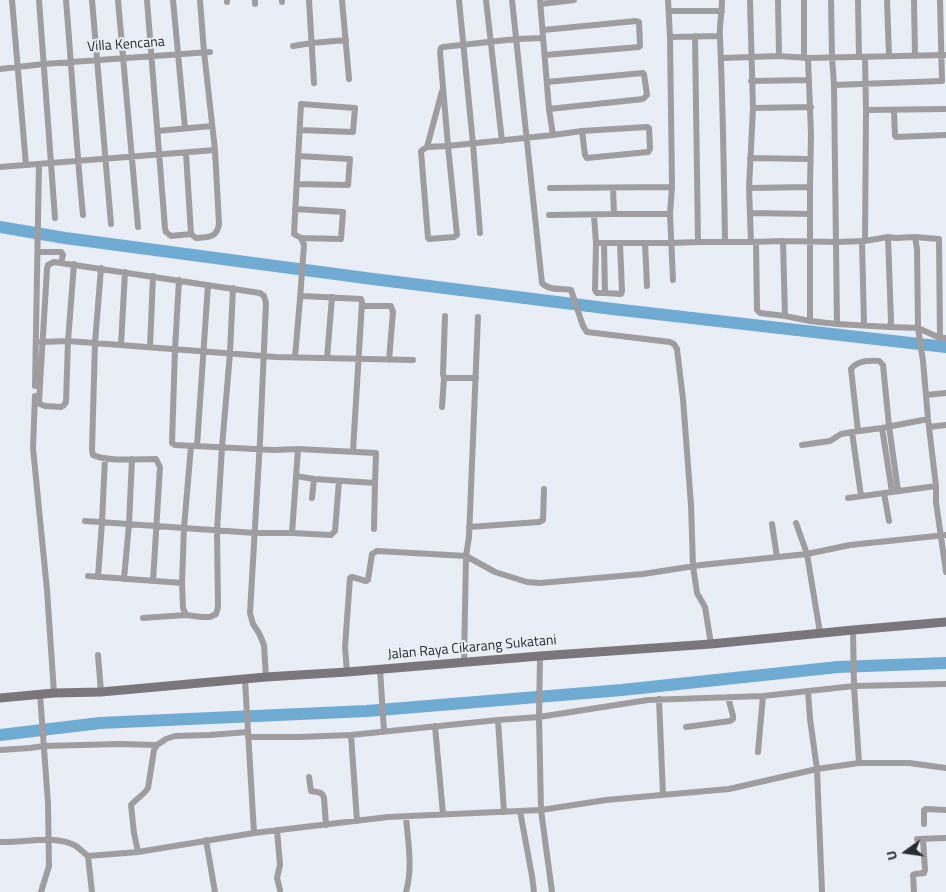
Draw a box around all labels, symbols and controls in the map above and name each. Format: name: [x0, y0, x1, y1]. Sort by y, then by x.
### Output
street label: Villa Kencana: [87, 34, 165, 56]
street label: Jalan Raya Cikarang Sukatani: [387, 632, 557, 664]
north arrow: [881, 827, 931, 877]
text: U: [880, 849, 902, 863]

